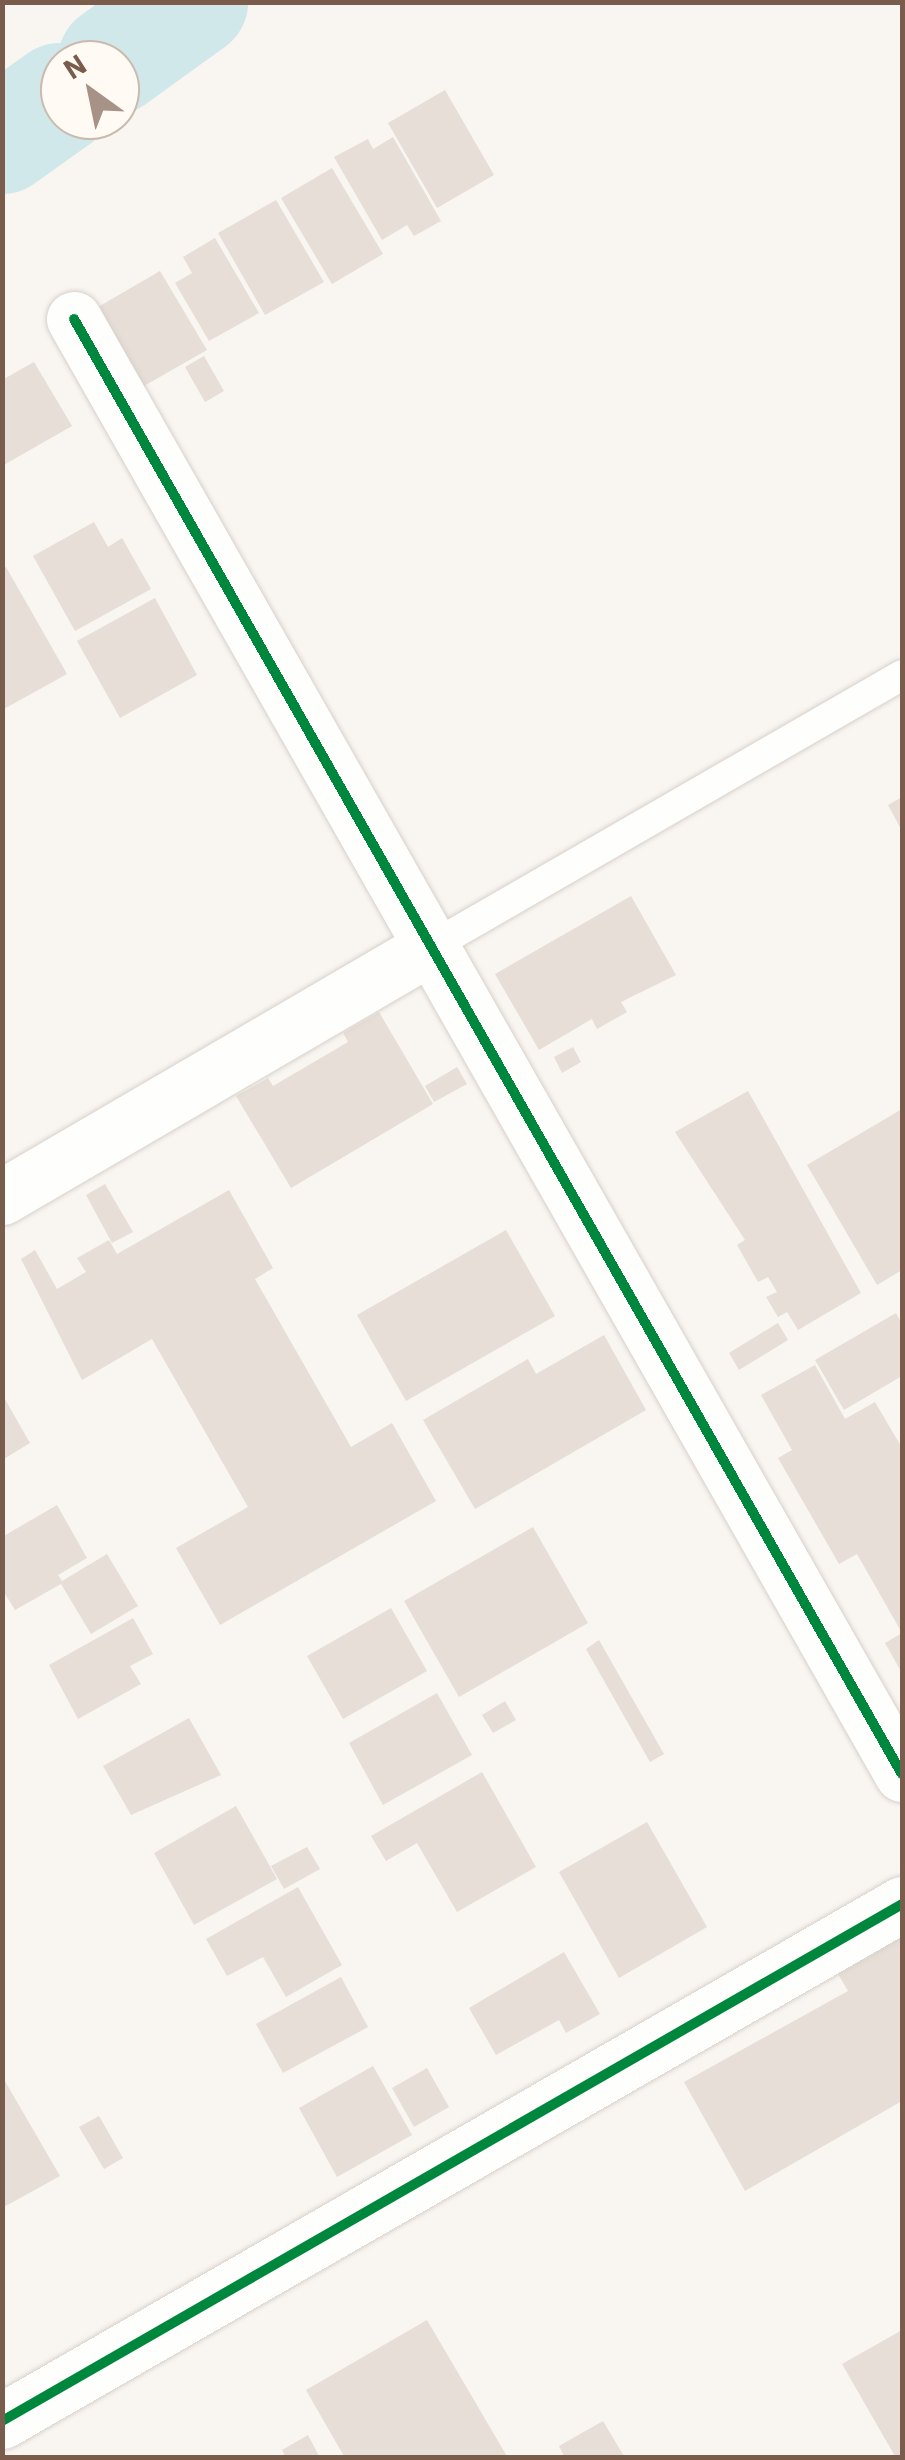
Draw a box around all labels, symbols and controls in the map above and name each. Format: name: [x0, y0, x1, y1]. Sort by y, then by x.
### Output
north arrow: [40, 40, 140, 140]
text: N: [56, 45, 93, 87]

